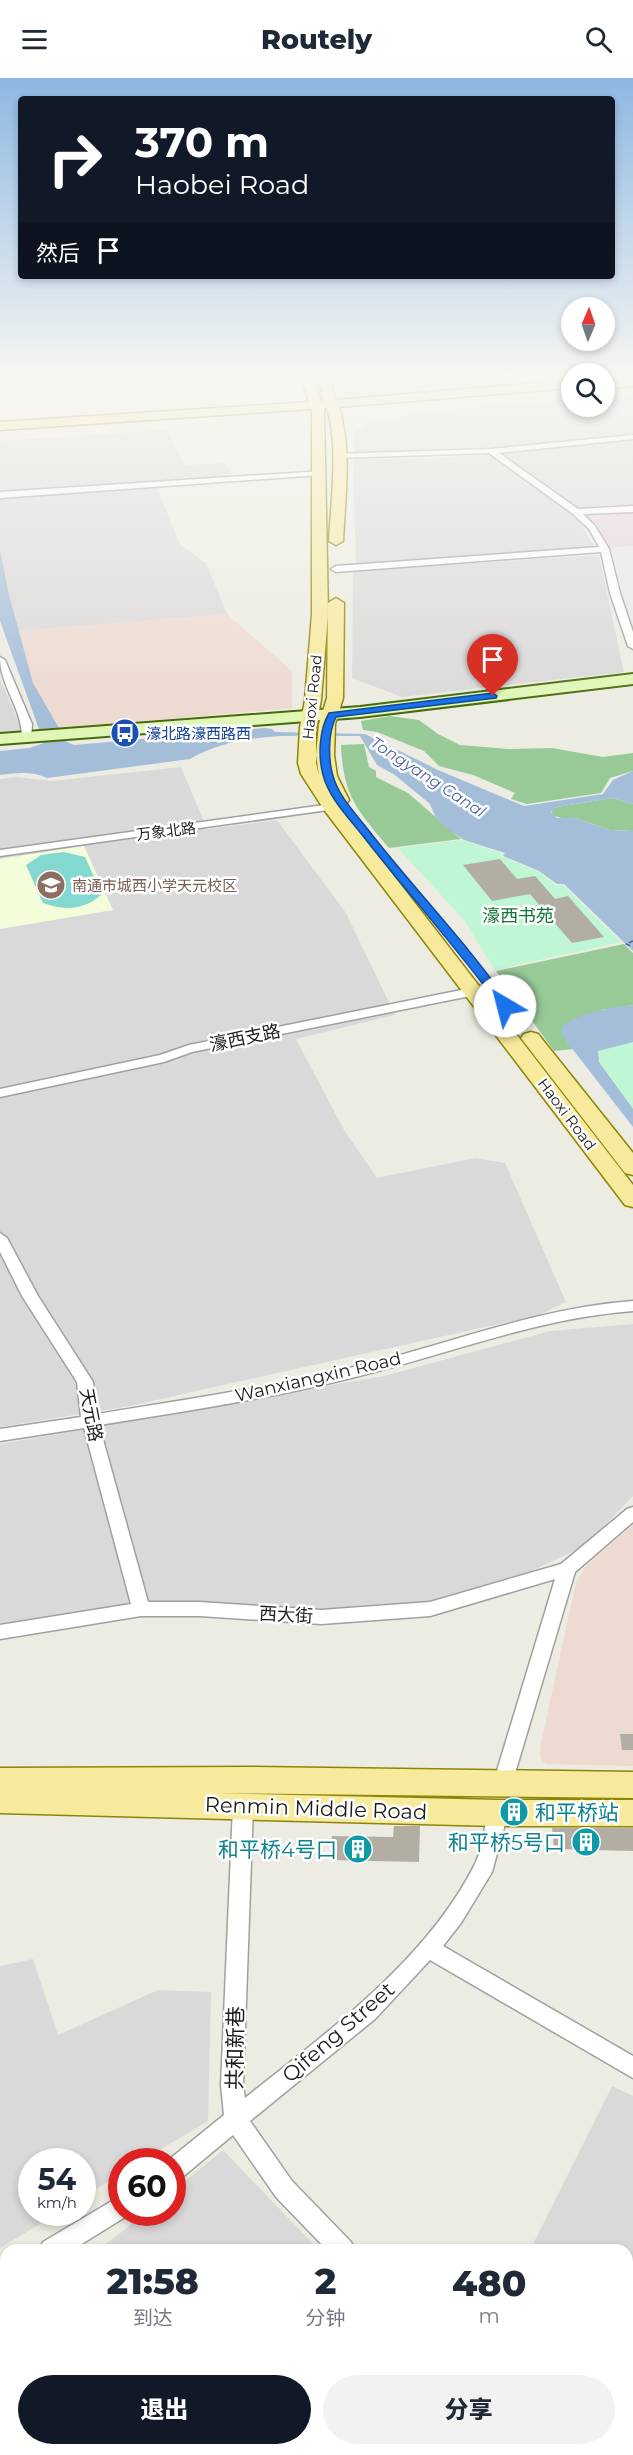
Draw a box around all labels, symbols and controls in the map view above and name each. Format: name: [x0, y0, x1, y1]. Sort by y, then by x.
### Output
icon: menu: [18, 23, 51, 56]
text: Routely: [261, 23, 372, 56]
icon: search: [582, 23, 615, 56]
text: 370 m: [135, 116, 269, 168]
icon: right: [36, 120, 114, 198]
text: Haobei Road: [135, 168, 309, 201]
icon: arrive: [92, 234, 125, 267]
text: 然后: [36, 240, 80, 267]
north arrow: [561, 297, 615, 351]
map controls: [561, 297, 615, 417]
button: search: [561, 363, 615, 417]
pin: [467, 634, 518, 696]
icon: arrive: [476, 643, 509, 676]
street label: Haoxi Road: [298, 654, 326, 740]
bus stop icon: 濠北路濠西路西: [109, 717, 141, 749]
place label: 濠北路濠西路西: [146, 724, 251, 743]
water label: Tongyang Canal: [367, 733, 490, 822]
street label: 万象北路: [135, 818, 197, 844]
school or university icon: 南通市城西小学天元校区: [35, 869, 67, 901]
place label: 南通市城西小学天元校区: [72, 876, 237, 895]
park label: 濠西书苑: [482, 905, 554, 927]
position arrow: [473, 974, 537, 1038]
street label: 濠西支路: [207, 1020, 283, 1056]
street label: Haoxi Road: [534, 1074, 600, 1154]
street label: Wanxiangxin Road: [233, 1347, 403, 1407]
street label: 天元路: [75, 1386, 107, 1444]
street label: 西大街: [258, 1603, 314, 1627]
street label: Renmin Middle Road: [204, 1792, 428, 1824]
building icon: 和平桥站: [498, 1796, 530, 1828]
place label: 和平桥站: [535, 1800, 619, 1825]
building icon: 和平桥5号口: [570, 1826, 602, 1858]
place label: 和平桥5号口: [448, 1830, 565, 1855]
building icon: 和平桥4号口: [342, 1833, 374, 1865]
place label: 和平桥4号口: [218, 1837, 337, 1862]
street label: Qifeng Street: [277, 1976, 399, 2088]
street label: 共和新巷: [222, 2006, 248, 2090]
speed limit sign: 60: [108, 2148, 186, 2226]
text: 54: [38, 2161, 76, 2198]
text: km/h: [37, 2193, 77, 2212]
text: 21:58: [107, 2259, 199, 2303]
text: 2: [315, 2259, 336, 2303]
text: 480: [452, 2261, 526, 2305]
text: m: [479, 2304, 500, 2328]
text: 到达: [133, 2306, 173, 2330]
text: 分钟: [305, 2306, 345, 2330]
button: 退出: [18, 2375, 311, 2444]
button: 分享: [323, 2375, 615, 2444]

